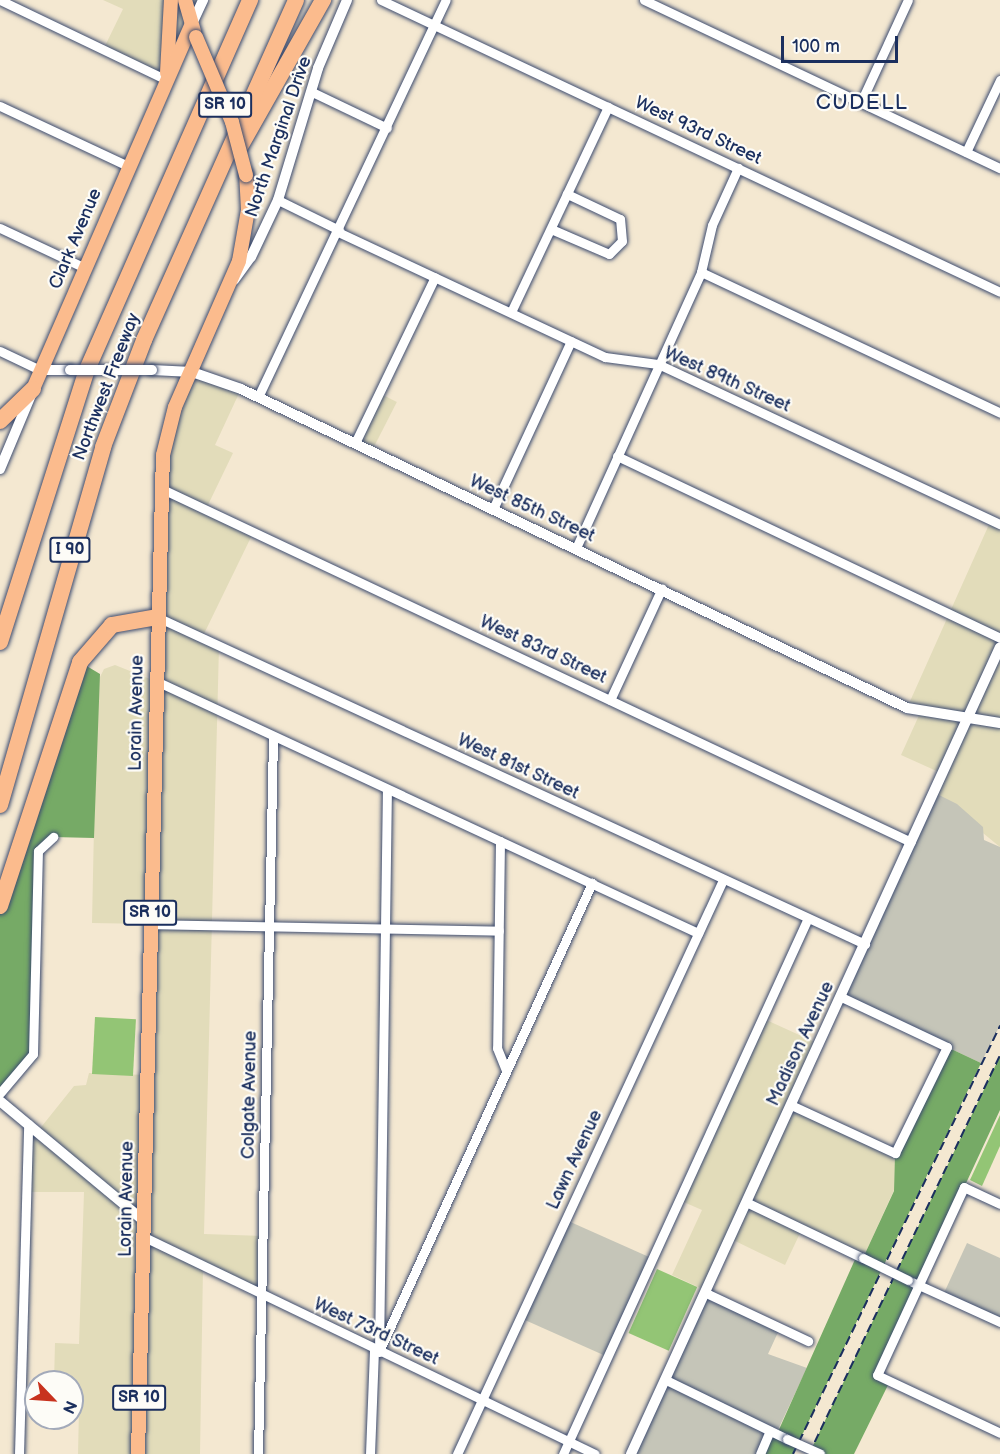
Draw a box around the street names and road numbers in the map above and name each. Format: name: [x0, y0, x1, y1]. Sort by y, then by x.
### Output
street label: North Marginal Drive: [241, 54, 317, 220]
road number: SR 10: [198, 92, 252, 118]
street label: West 93rd Street: [631, 92, 765, 170]
street label: Clark Avenue: [45, 185, 107, 293]
street label: Northwest Freeway: [69, 310, 145, 464]
street label: West 89th Street: [660, 342, 794, 418]
street label: West 85th Street: [466, 470, 598, 548]
road number: I 90: [49, 537, 91, 563]
street label: West 83rd Street: [476, 611, 610, 689]
street label: Lorain Avenue: [125, 655, 149, 771]
street label: West 81st Street: [454, 729, 582, 805]
road number: SR 10: [123, 900, 177, 926]
street label: Madison Avenue: [763, 978, 839, 1110]
street label: Colgate Avenue: [238, 1031, 262, 1159]
street label: Lawn Avenue: [542, 1107, 608, 1213]
street label: Lorain Avenue: [115, 1141, 139, 1257]
street label: West 73rd Street: [310, 1293, 442, 1371]
road number: SR 10: [112, 1385, 166, 1411]

